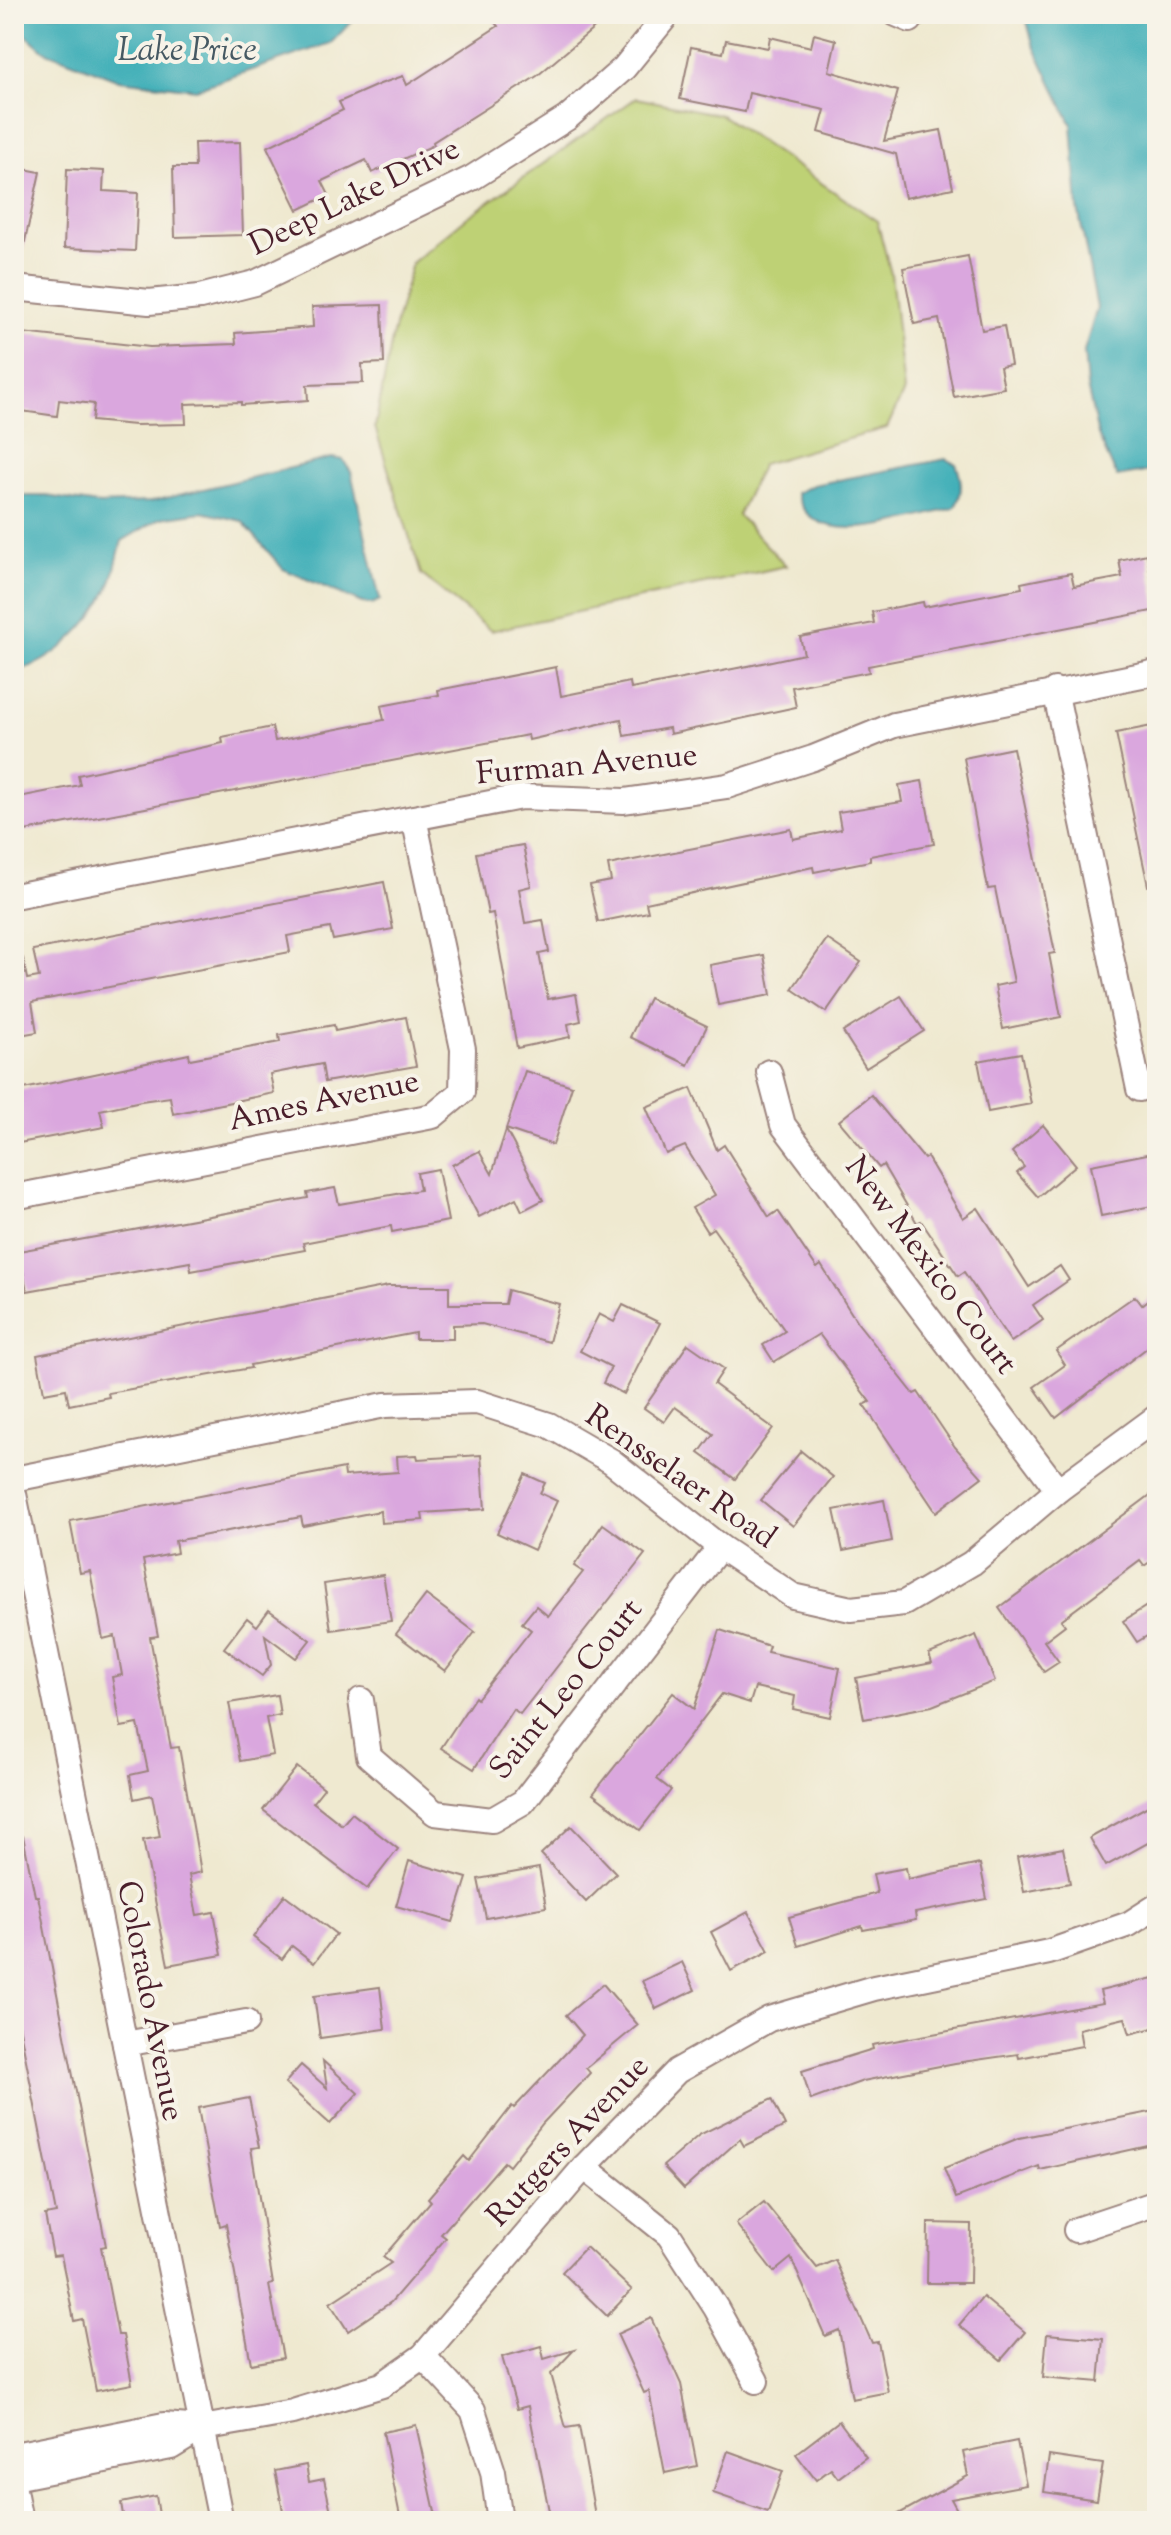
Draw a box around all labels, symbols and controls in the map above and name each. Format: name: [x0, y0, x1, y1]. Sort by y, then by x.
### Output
water label: Lake Price: [117, 27, 257, 76]
street label: Deep Lake Drive: [242, 127, 468, 269]
street label: Furman Avenue: [475, 733, 699, 799]
street label: Ames Avenue: [225, 1059, 423, 1145]
street label: New Mexico Court: [833, 1147, 1027, 1385]
street label: Rensselaer Road: [575, 1395, 785, 1561]
street label: Saint Leo Court: [479, 1589, 655, 1791]
street label: Colorado Avenue: [103, 1877, 195, 2125]
street label: Rutgers Avenue: [477, 2046, 661, 2238]

